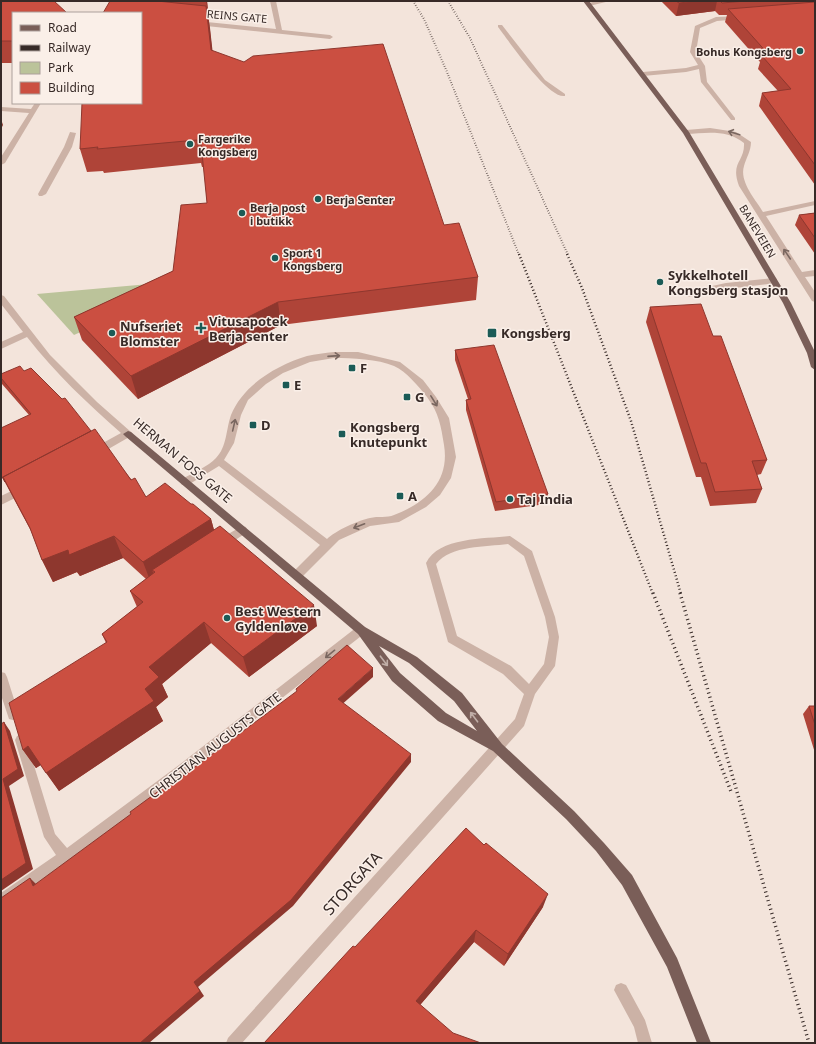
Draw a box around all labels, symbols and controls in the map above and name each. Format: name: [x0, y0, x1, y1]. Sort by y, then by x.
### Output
street label: REINS GATE: [206, 6, 268, 26]
legend: [12, 12, 142, 104]
text: Road: [48, 19, 77, 36]
text: Railway: [48, 39, 92, 56]
place label: Bohus Kongsberg: [696, 44, 792, 59]
marker: Bohus Kongsberg: [795, 46, 805, 56]
text: Park: [48, 59, 74, 76]
text: Building: [48, 79, 95, 96]
one-way arrow: [729, 129, 741, 137]
place label: Fargerike Kongsberg: [198, 131, 257, 159]
marker: Fargerike Kongsberg: [185, 139, 195, 149]
place label: Berja Senter: [326, 192, 394, 207]
marker: Berja Senter: [313, 194, 323, 204]
place label: Berja post i butikk: [250, 200, 306, 228]
street label: BANEVEIEN: [736, 202, 780, 260]
marker: Berja post i butikk: [237, 208, 247, 218]
place label: Sport 1 Kongsberg: [283, 245, 342, 273]
one-way arrow: [782, 248, 790, 260]
marker: Sport 1 Kongsberg: [270, 253, 280, 263]
place label: Sykkelhotell Kongsberg stasjon: [668, 266, 788, 299]
marker: Sykkelhotell Kongsberg stasjon: [655, 277, 665, 287]
place label: Vitusapotek Berja senter: [209, 312, 288, 345]
place label: Nufseriet Blomster: [120, 317, 182, 350]
marker: Vitusapotek Berja senter: [196, 323, 206, 333]
place label: Kongsberg: [501, 324, 571, 342]
marker: Kongsberg: [486, 327, 498, 339]
marker: Nufseriet Blomster: [107, 328, 117, 338]
one-way arrow: [327, 352, 340, 359]
place label: F: [360, 359, 367, 377]
marker: F: [347, 363, 357, 373]
place label: E: [294, 376, 301, 394]
marker: E: [281, 380, 291, 390]
place label: G: [415, 388, 424, 406]
marker: G: [402, 392, 412, 402]
one-way arrow: [430, 395, 438, 406]
street label: HERMAN FOSS GATE: [130, 413, 236, 507]
place label: D: [261, 416, 271, 434]
place label: Kongsberg knutepunkt: [350, 418, 428, 451]
one-way arrow: [230, 419, 238, 432]
marker: D: [248, 420, 258, 430]
marker: Kongsberg knutepunkt: [337, 429, 347, 439]
place label: A: [408, 487, 417, 505]
place label: Taj India: [518, 490, 573, 508]
marker: A: [395, 491, 405, 501]
marker: Taj India: [505, 494, 515, 504]
one-way arrow: [353, 523, 365, 530]
place label: Best Western Gyldenløve: [235, 602, 321, 635]
marker: Best Western Gyldenløve: [222, 613, 232, 623]
one-way arrow: [325, 650, 336, 659]
one-way arrow: [380, 655, 388, 666]
street label: CHRISTIAN AUGUSTS GATE: [145, 688, 285, 802]
one-way arrow: [470, 711, 478, 722]
street label: STORGATA: [318, 846, 387, 920]

